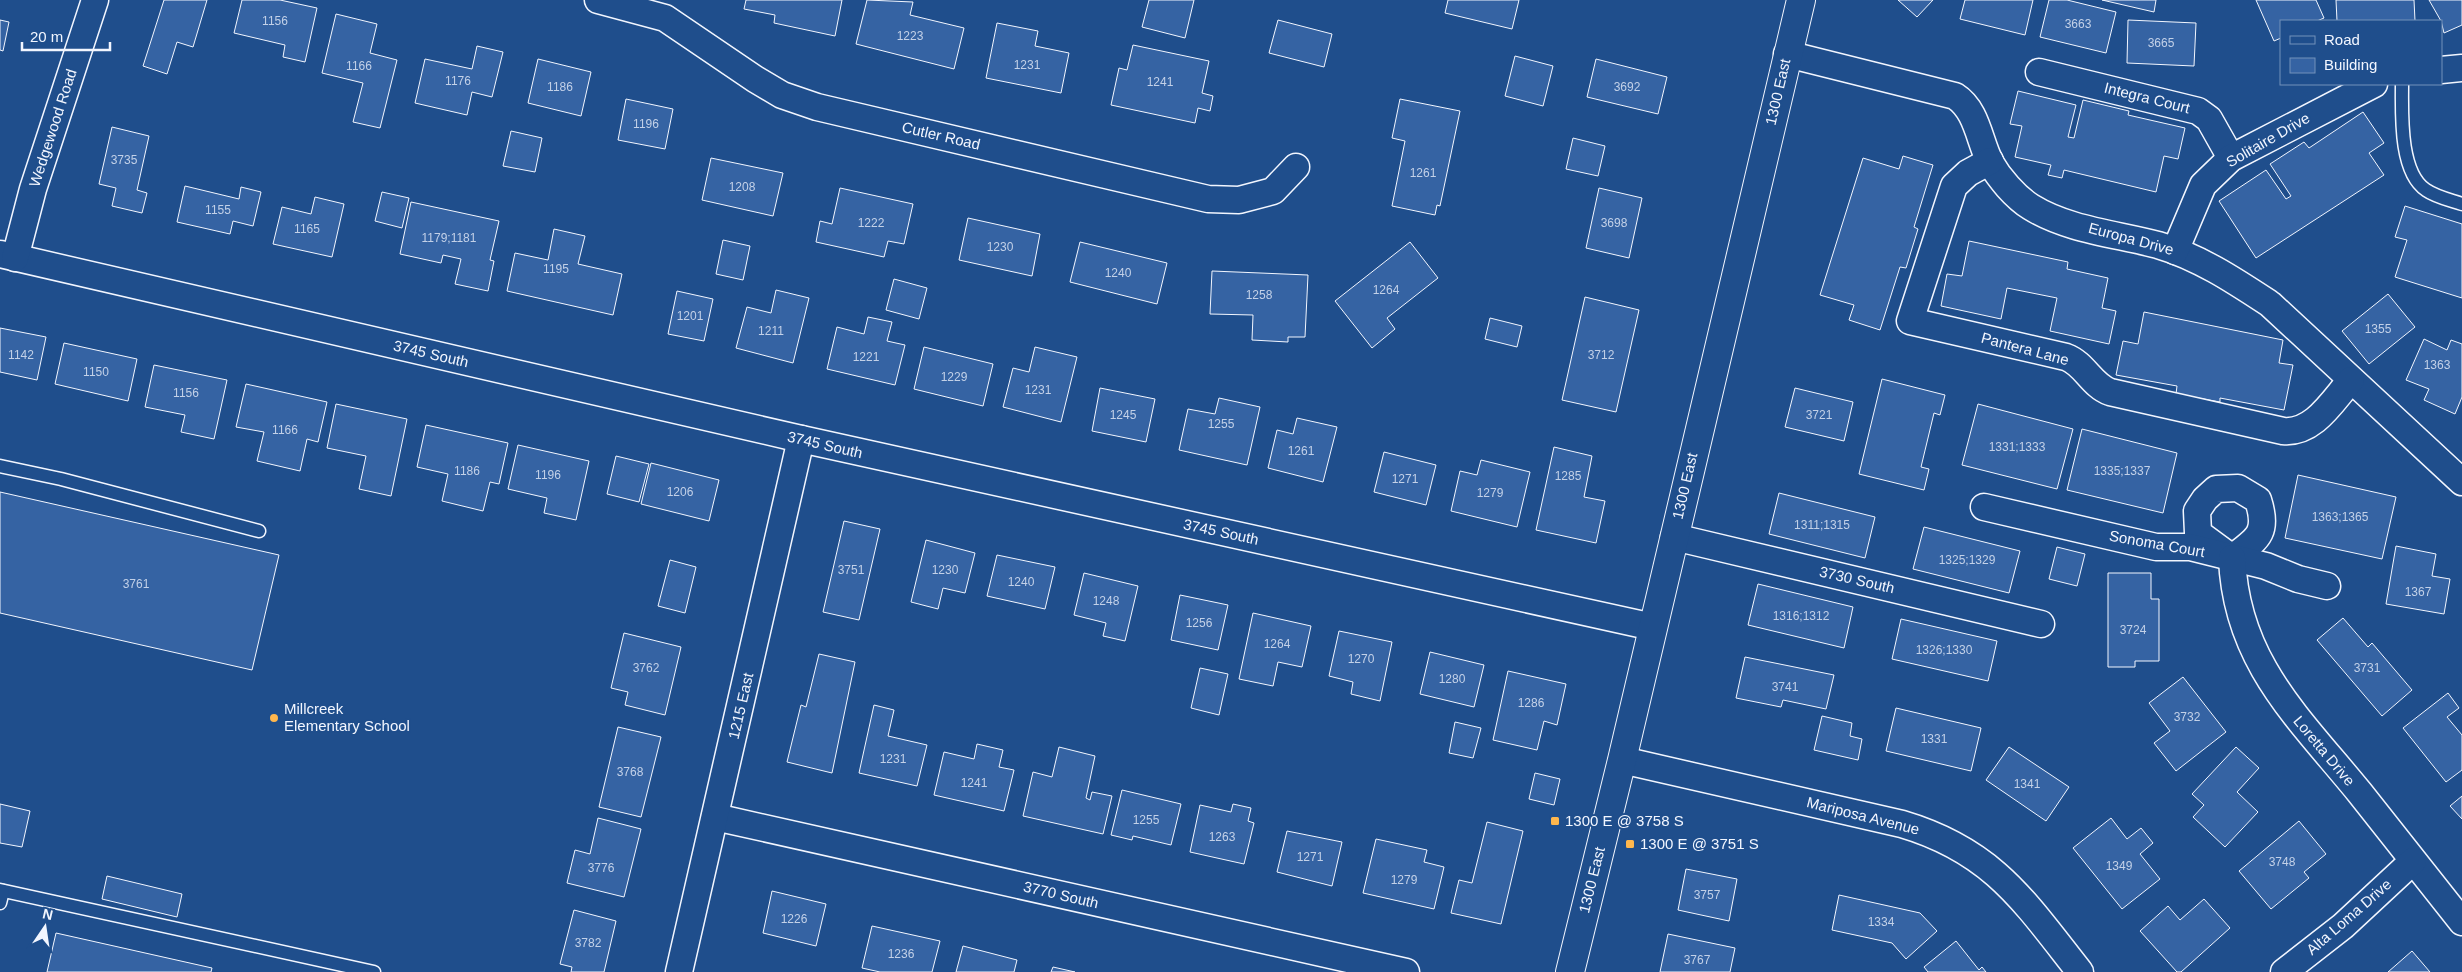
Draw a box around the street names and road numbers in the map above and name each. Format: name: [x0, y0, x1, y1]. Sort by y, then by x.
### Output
street label: 1300 East: [1762, 56, 1794, 127]
street label: Wedgewood Road: [25, 67, 80, 189]
street label: Integra Court: [2103, 79, 2192, 117]
street label: Solitaire Drive: [2223, 109, 2312, 170]
street label: Cutler Road: [900, 118, 982, 153]
street label: Europa Drive: [2087, 219, 2176, 258]
street label: Pantera Lane: [1979, 329, 2071, 368]
street label: 3745 South: [392, 337, 470, 370]
street label: 3745 South: [786, 428, 864, 461]
street label: 1300 East: [1669, 450, 1701, 521]
street label: 3745 South: [1182, 515, 1260, 548]
street label: Sonoma Court: [2108, 527, 2207, 560]
street label: 3730 South: [1818, 563, 1896, 596]
street label: 1215 East: [725, 670, 757, 741]
street label: Loretta Drive: [2290, 712, 2358, 789]
street label: Mariposa Avenue: [1805, 793, 1921, 838]
street label: 1300 East: [1575, 844, 1608, 915]
street label: Alta Loma Drive: [2303, 875, 2395, 958]
street label: 3770 South: [1022, 878, 1100, 911]

